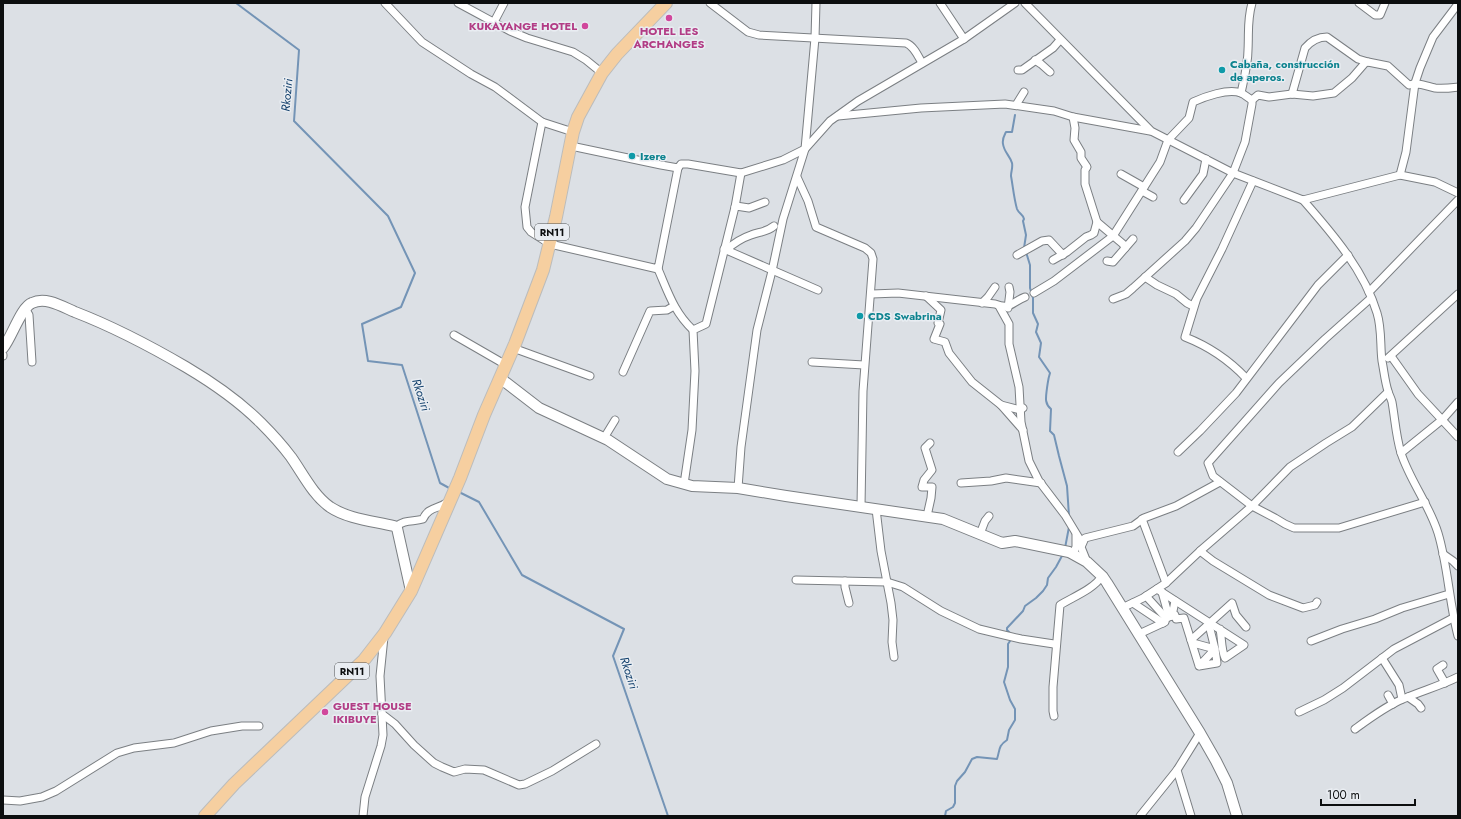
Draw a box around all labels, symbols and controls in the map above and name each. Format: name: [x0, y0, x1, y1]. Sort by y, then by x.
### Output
marker: HOTEL LES ARCHANGES: [664, 13, 674, 23]
place label: KUKAYANGE HOTEL: [469, 18, 577, 34]
marker: KUKAYANGE HOTEL: [580, 21, 590, 31]
place label: HOTEL LES ARCHANGES: [633, 23, 705, 52]
place label: Cabaña, construcción de aperos.: [1230, 56, 1340, 85]
marker: Cabaña, construcción de aperos.: [1217, 65, 1227, 75]
water label: Rkoziri: [277, 77, 297, 112]
place label: Izere: [640, 148, 666, 164]
marker: Izere: [627, 151, 637, 161]
road number: RN11: [535, 224, 569, 240]
place label: CDS Swabrina: [868, 308, 942, 324]
marker: CDS Swabrina: [855, 311, 865, 321]
water label: Rkoziri: [407, 377, 435, 414]
water label: Rkoziri: [615, 655, 643, 692]
road number: RN11: [335, 663, 369, 679]
place label: GUEST HOUSE IKIBUYE: [333, 698, 412, 727]
marker: GUEST HOUSE IKIBUYE: [320, 707, 330, 717]
scale bar: [1321, 781, 1415, 807]
text: 100 m: [1327, 786, 1360, 804]

